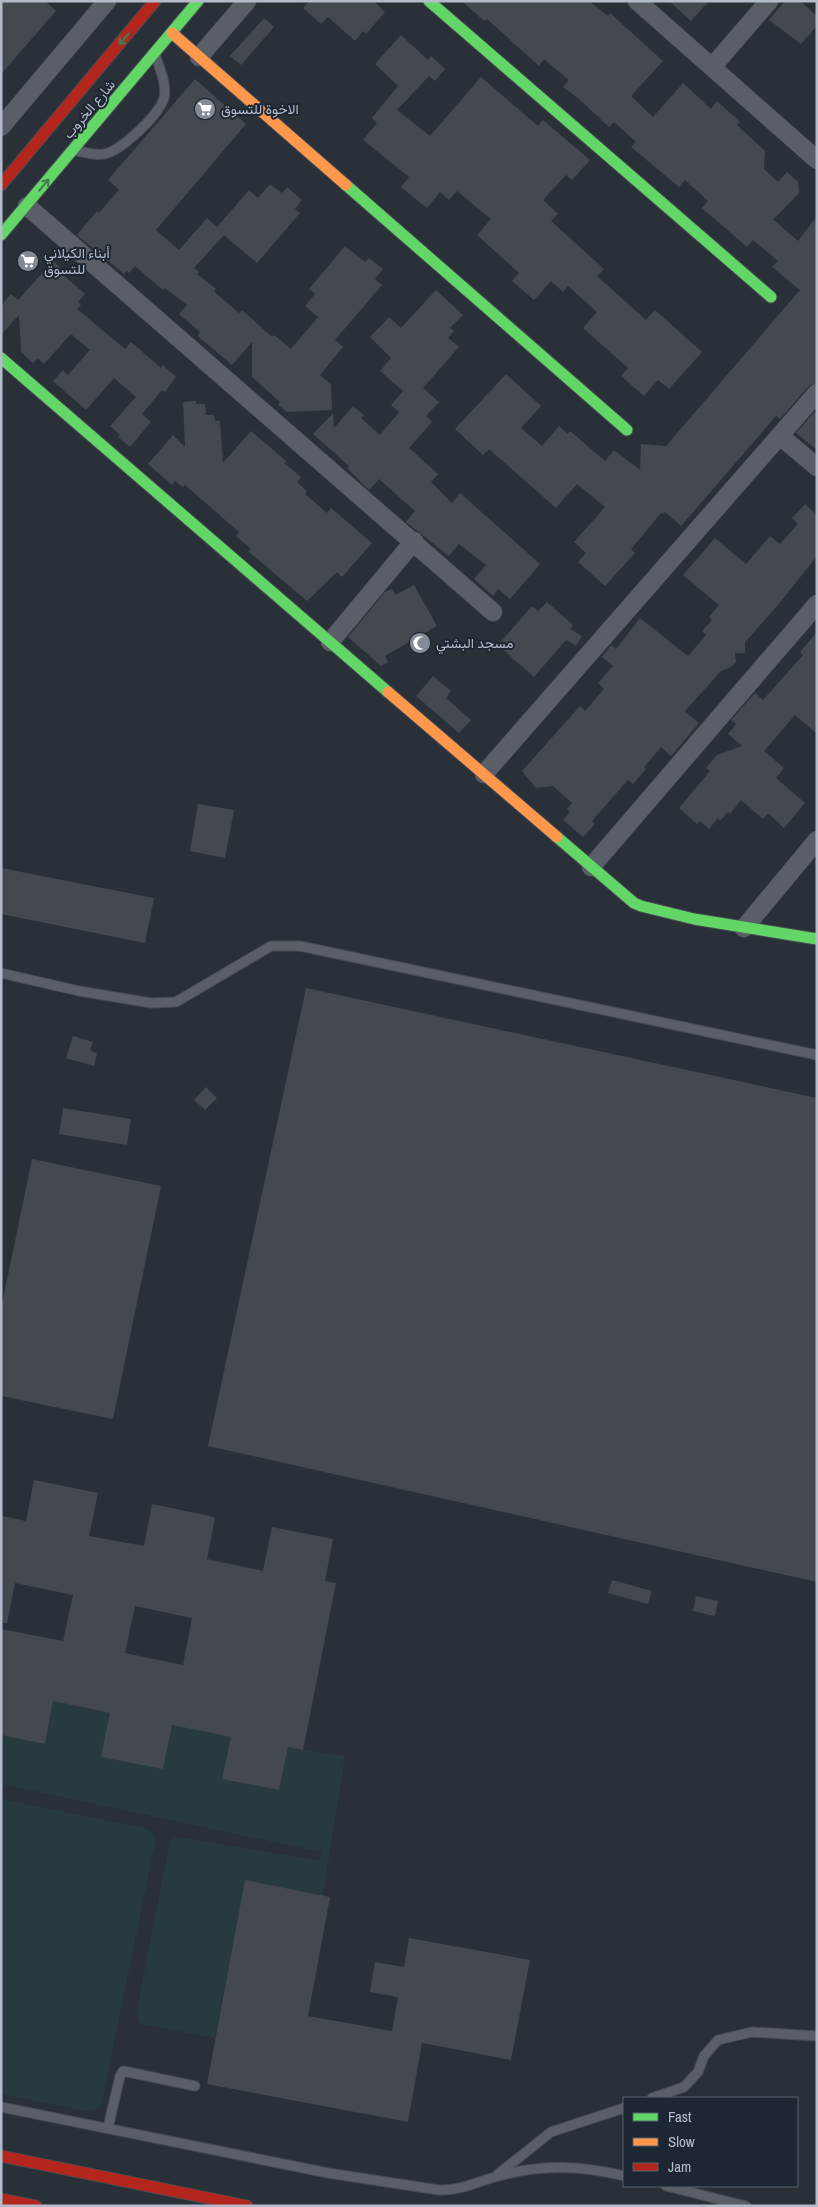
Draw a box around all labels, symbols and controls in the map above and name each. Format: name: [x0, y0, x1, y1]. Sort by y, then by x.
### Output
one-way arrow: [118, 32, 130, 45]
street label: شارع الخروب: [59, 76, 121, 144]
supermarket icon: الاخوة للتسوق: [193, 97, 217, 121]
place label: الاخوة للتسوق: [221, 100, 299, 118]
one-way arrow: [39, 179, 50, 192]
place label: أبناء الكيلاني للتسوق: [44, 244, 110, 278]
supermarket icon: أبناء الكيلاني للتسوق: [16, 249, 40, 273]
mosque icon: مسجد البشتي: [408, 631, 432, 655]
place label: مسجد البشتي: [436, 634, 514, 655]
legend: [623, 2097, 798, 2187]
text: Fast: [668, 2106, 692, 2127]
text: Slow: [668, 2131, 695, 2152]
text: Jam: [668, 2156, 691, 2177]

